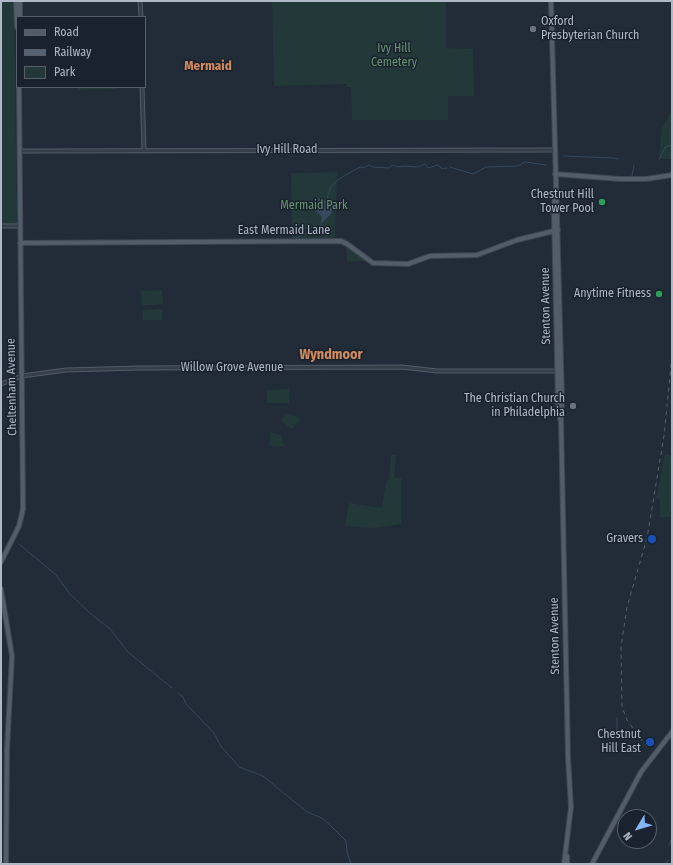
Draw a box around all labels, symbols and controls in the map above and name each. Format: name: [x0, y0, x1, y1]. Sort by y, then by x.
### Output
place label: Oxford Presbyterian Church: [541, 15, 639, 43]
legend: [16, 16, 146, 88]
marker: Oxford Presbyterian Church: [528, 24, 538, 34]
text: Road: [54, 25, 79, 39]
park label: Ivy Hill Cemetery: [371, 42, 417, 70]
text: Railway: [54, 45, 91, 59]
district label: Mermaid: [184, 58, 232, 74]
text: Park: [54, 65, 75, 79]
street label: Ivy Hill Road: [257, 143, 317, 157]
place label: Chestnut Hill Tower Pool: [531, 188, 594, 216]
marker: Chestnut Hill Tower Pool: [597, 197, 607, 207]
park label: Mermaid Park: [280, 199, 348, 213]
street label: East Mermaid Lane: [238, 224, 330, 238]
street label: Stenton Avenue: [538, 267, 554, 345]
place label: Anytime Fitness: [574, 287, 651, 301]
marker: Anytime Fitness: [654, 289, 664, 299]
street label: Cheltenham Avenue: [4, 338, 20, 436]
district label: Wyndmoor: [299, 347, 363, 363]
street label: Willow Grove Avenue: [181, 361, 283, 375]
place label: The Christian Church in Philadelphia: [464, 392, 565, 420]
marker: The Christian Church in Philadelphia: [568, 401, 578, 411]
place label: Gravers: [606, 532, 643, 546]
marker: Gravers: [646, 533, 658, 545]
street label: Stenton Avenue: [547, 597, 563, 675]
place label: Chestnut Hill East: [597, 728, 641, 756]
marker: Chestnut Hill East: [644, 736, 656, 748]
north arrow: [617, 809, 657, 849]
text: N: [621, 829, 635, 843]

